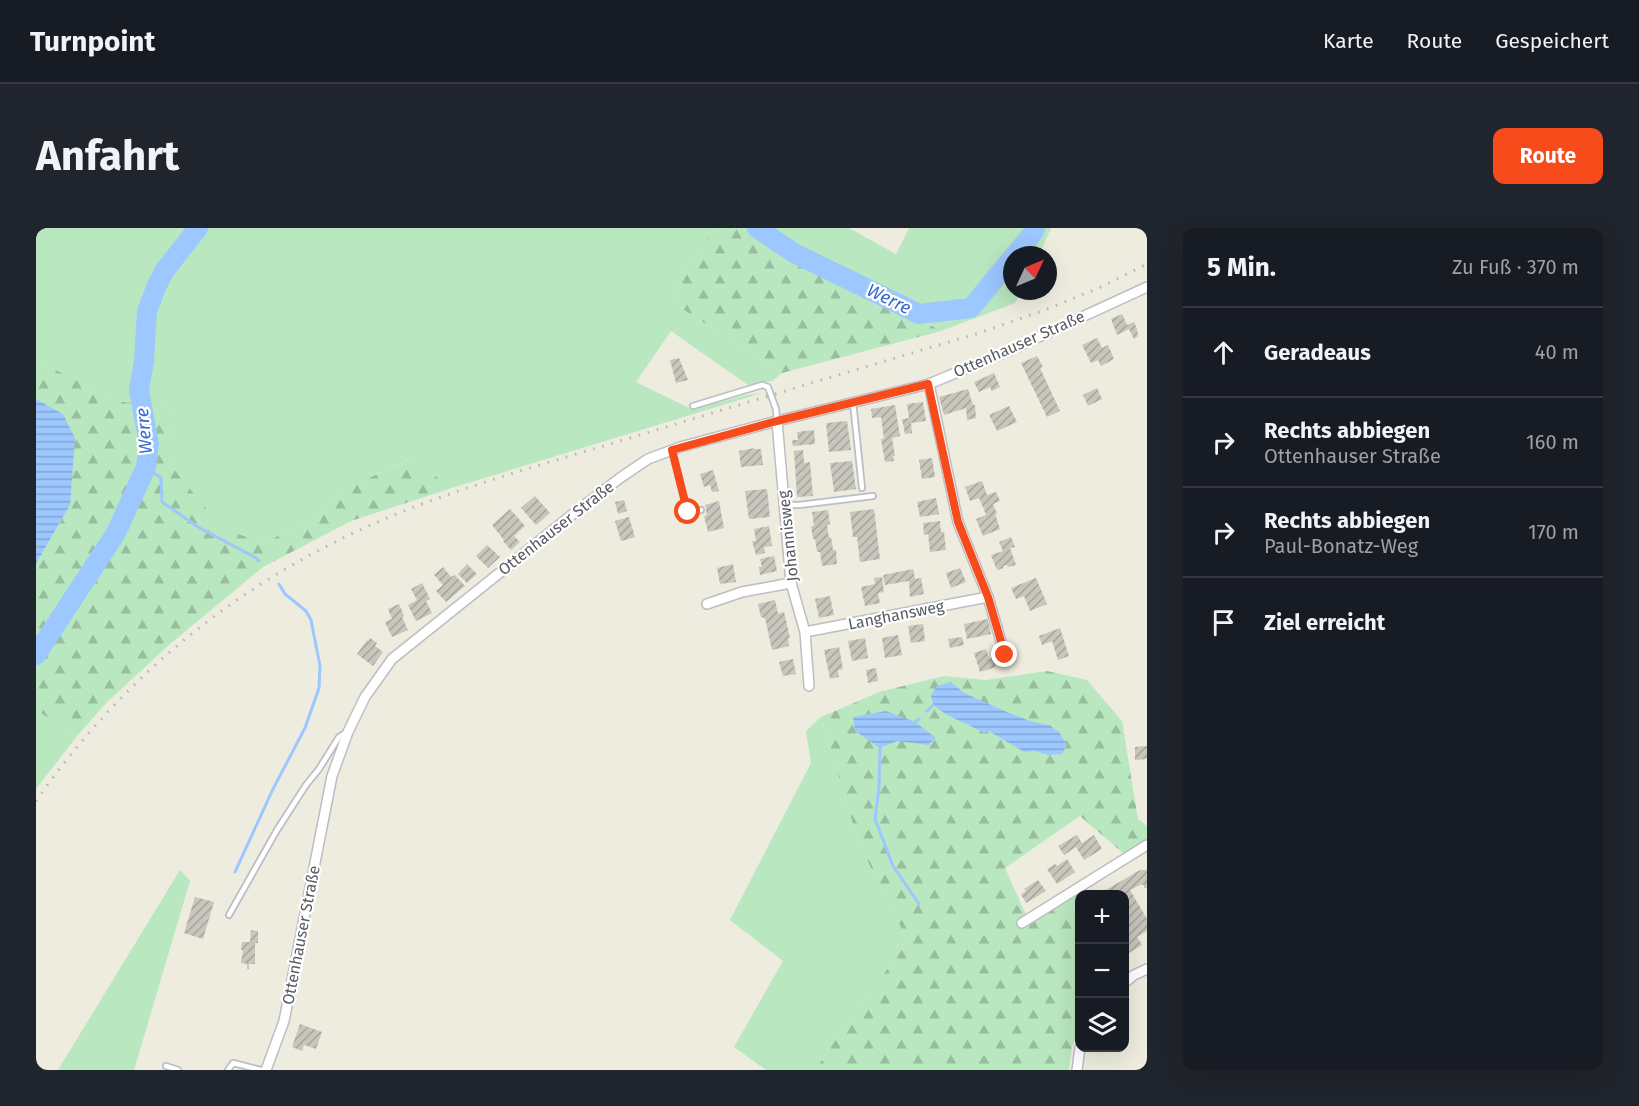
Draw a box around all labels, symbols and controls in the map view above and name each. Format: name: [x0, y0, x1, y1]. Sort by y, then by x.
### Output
text: Turnpoint: [30, 25, 155, 58]
text: Karte: [1323, 28, 1374, 54]
text: Route: [1407, 28, 1462, 54]
text: Gespeichert: [1495, 28, 1609, 54]
button: Route: [1493, 128, 1603, 184]
text: Anfahrt: [36, 131, 179, 181]
north arrow: [1003, 246, 1057, 300]
text: 5 Min.: [1207, 252, 1276, 283]
text: Zu Fuß · 370 m: [1452, 255, 1579, 279]
water label: Werre: [863, 279, 915, 319]
street label: Ottenhauser Straße: [950, 307, 1088, 381]
icon: ahead: [1207, 336, 1240, 369]
text: Geradeaus: [1264, 339, 1371, 366]
text: 40 m: [1535, 340, 1579, 364]
water label: Werre: [131, 407, 157, 455]
text: Rechts abbiegen: [1264, 417, 1430, 444]
icon: right: [1207, 426, 1240, 459]
text: 160 m: [1526, 430, 1579, 454]
text: Ottenhauser Straße: [1264, 444, 1441, 468]
street label: Ottenhauser Straße: [494, 477, 618, 579]
street label: Johannisweg: [774, 489, 802, 582]
route start: [674, 498, 700, 524]
text: Rechts abbiegen: [1264, 507, 1430, 534]
icon: right: [1207, 516, 1240, 549]
text: 170 m: [1528, 520, 1579, 544]
text: Paul-Bonatz-Weg: [1264, 534, 1418, 558]
street label: Langhansweg: [846, 596, 946, 634]
icon: arrive: [1207, 606, 1240, 639]
text: Ziel erreicht: [1264, 609, 1385, 636]
route end: [991, 641, 1017, 667]
street label: Ottenhauser Straße: [278, 864, 324, 1006]
map controls: [1075, 890, 1129, 1052]
button: +: [1075, 890, 1129, 944]
button: −: [1075, 944, 1129, 998]
button: layers: [1075, 998, 1129, 1052]

